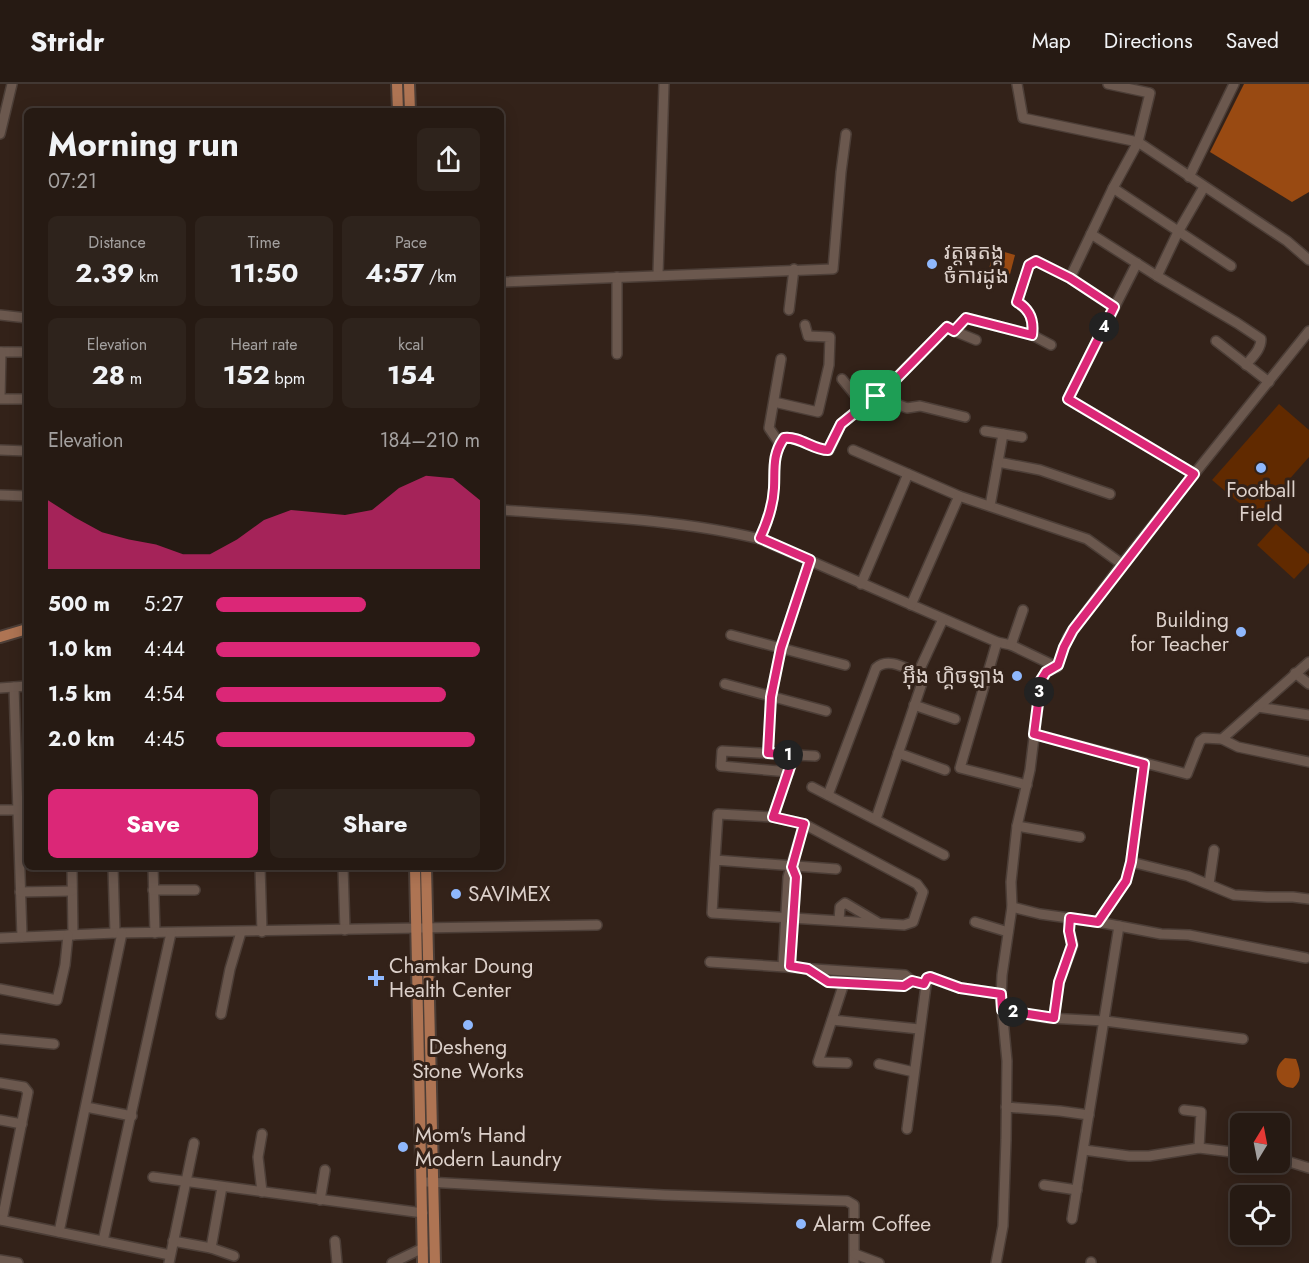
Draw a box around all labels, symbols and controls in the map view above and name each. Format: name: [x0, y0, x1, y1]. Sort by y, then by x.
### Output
text: Stridr: [30, 21, 104, 62]
text: Map: [1032, 26, 1071, 56]
text: Directions: [1104, 26, 1193, 56]
text: Saved: [1226, 26, 1279, 56]
text: Morning run: [48, 121, 239, 168]
button: share: [417, 128, 480, 191]
text: 07:21: [48, 167, 97, 196]
text: Distance: [88, 231, 146, 254]
text: Time: [248, 231, 280, 254]
text: Pace: [395, 231, 427, 254]
place label: វត្តធុតង្គ ចំការដូង: [944, 237, 1009, 291]
text: 2.39: [75, 254, 134, 292]
text: 11:50: [230, 254, 298, 292]
text: 4:57: [365, 254, 424, 292]
marker: វត្តធុតង្គ ចំការដូង: [925, 257, 939, 271]
text: km: [134, 265, 159, 288]
text: /km: [424, 265, 457, 288]
pin: 4: [1089, 312, 1119, 342]
text: 4: [1098, 315, 1110, 338]
text: Elevation: [87, 333, 147, 356]
text: Heart rate: [231, 333, 297, 356]
text: kcal: [398, 333, 424, 356]
text: 28: [92, 356, 125, 394]
text: 152: [223, 356, 270, 394]
text: 154: [387, 356, 435, 394]
text: m: [125, 367, 142, 390]
text: bpm: [270, 367, 305, 390]
pin: [850, 370, 901, 421]
icon: arrive: [859, 379, 892, 412]
text: Elevation: [48, 426, 123, 455]
text: 184–210 m: [380, 426, 480, 455]
marker: Football Field: [1254, 461, 1268, 475]
place label: Football Field: [1226, 475, 1296, 529]
text: 500 m: [48, 590, 110, 619]
text: 5:27: [144, 590, 183, 619]
place label: Building for Teacher: [1130, 605, 1230, 659]
marker: Building for Teacher: [1234, 625, 1248, 639]
text: 1.0 km: [48, 635, 112, 664]
text: 4:44: [144, 635, 185, 664]
place label: អ៊ឹង ហ្គិចឡាង: [902, 661, 1005, 691]
marker: អ៊ឹង ហ្គិចឡាង: [1010, 669, 1024, 683]
pin: 3: [1024, 677, 1054, 707]
text: 1.5 km: [48, 680, 111, 709]
text: 4:54: [144, 680, 185, 709]
text: 3: [1034, 680, 1044, 703]
text: 2.0 km: [48, 725, 115, 754]
text: 4:45: [144, 725, 185, 754]
pin: 1: [773, 740, 803, 770]
text: 1: [784, 743, 792, 766]
button: Save: [48, 789, 258, 858]
button: Share: [270, 789, 480, 858]
place label: SAVIMEX: [468, 879, 551, 909]
marker: SAVIMEX: [449, 887, 463, 901]
place label: Chamkar Doung Health Center: [389, 951, 534, 1005]
marker: Chamkar Doung Health Center: [367, 969, 385, 987]
pin: 2: [998, 997, 1028, 1027]
text: 2: [1008, 1000, 1018, 1023]
marker: Desheng Stone Works: [461, 1018, 475, 1032]
place label: Desheng Stone Works: [412, 1032, 524, 1086]
north arrow: [1230, 1113, 1290, 1173]
map controls: [1230, 1113, 1290, 1245]
place label: Mom's Hand Modern Laundry: [415, 1120, 562, 1174]
marker: Mom's Hand Modern Laundry: [396, 1140, 410, 1154]
button: locate: [1230, 1185, 1290, 1245]
place label: Alarm Coffee: [813, 1209, 931, 1239]
marker: Alarm Coffee: [794, 1217, 808, 1231]

